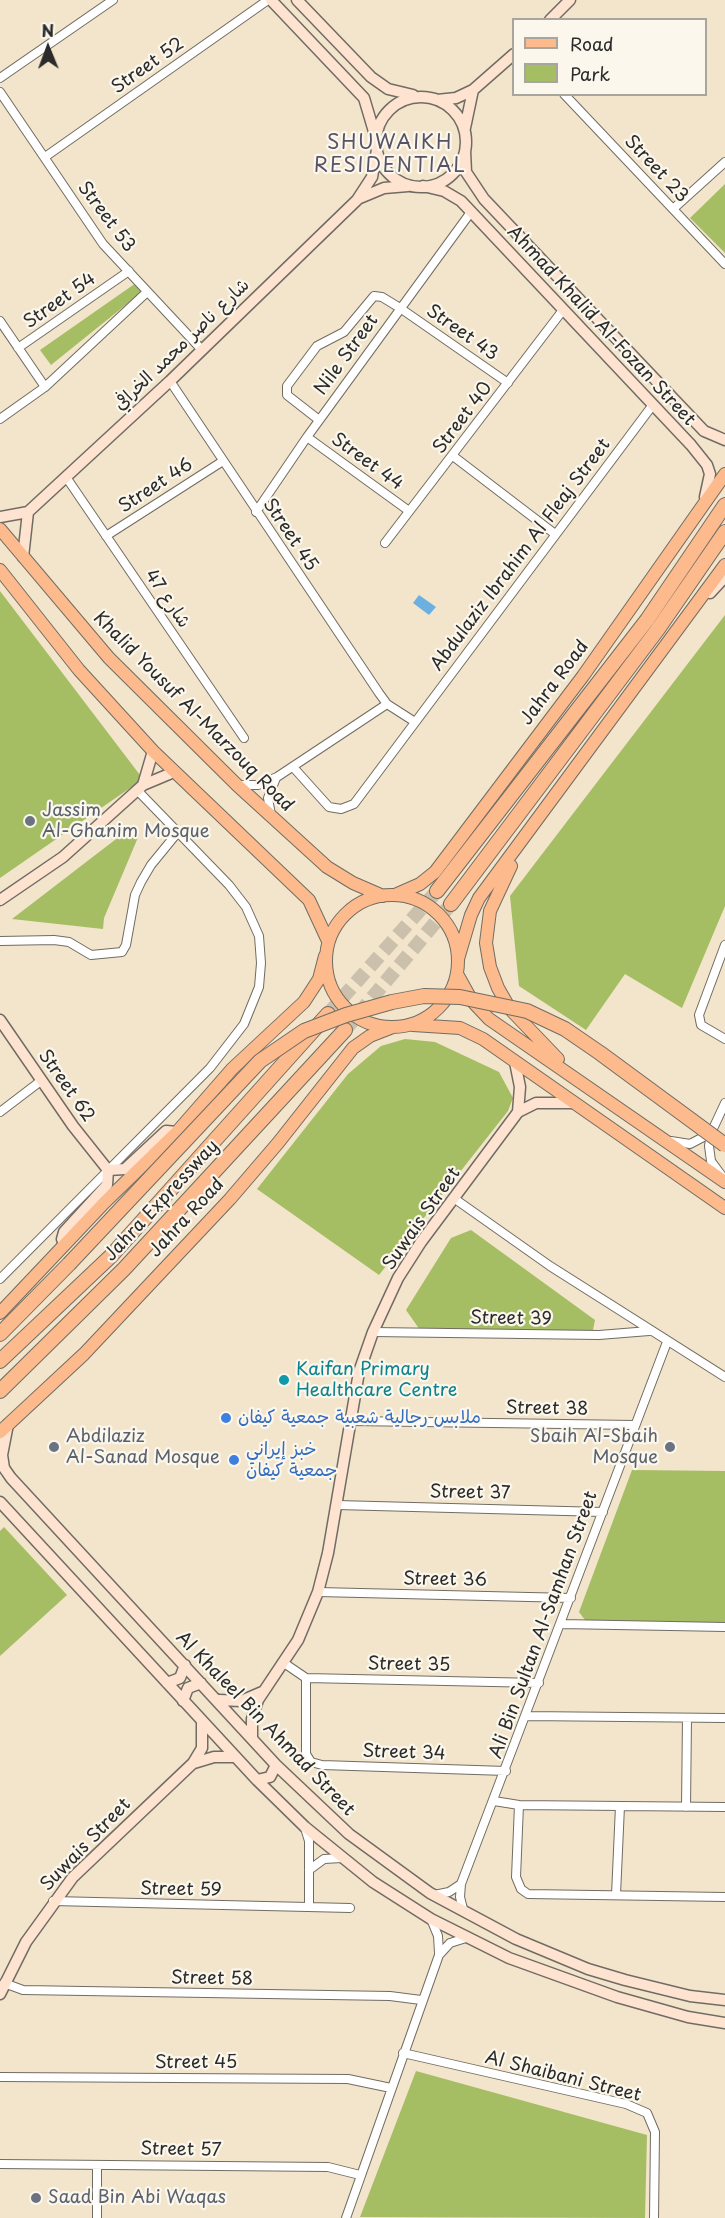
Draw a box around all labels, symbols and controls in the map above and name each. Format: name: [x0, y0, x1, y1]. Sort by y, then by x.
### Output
north arrow: [18, 18, 78, 78]
text: N: [41, 18, 54, 42]
legend: [512, 18, 707, 96]
text: Road: [570, 30, 614, 57]
street label: Street 52: [108, 33, 188, 99]
text: Park: [570, 60, 610, 87]
district label: SHUWAIKH RESIDENTIAL: [315, 131, 465, 178]
street label: Street 23: [619, 131, 693, 207]
street label: Street 53: [72, 177, 140, 257]
street label: Ahmad Khalid Al-Fozan Street: [503, 221, 699, 431]
street label: Street 54: [20, 268, 100, 334]
street label: شارع ناصر محمد الخرافي: [110, 275, 254, 415]
street label: Street 43: [422, 300, 502, 366]
street label: Nile Street: [311, 311, 383, 399]
street label: Street 40: [429, 378, 497, 458]
street label: Street 44: [327, 429, 407, 495]
street label: Abdulaziz Ibrahim Al Fleaj Street: [427, 435, 615, 675]
street label: Street 46: [115, 454, 197, 518]
street label: Street 45: [258, 495, 322, 575]
street label: شارع 47: [140, 566, 194, 632]
street label: Khalid Yousuf Al-Marzouq Road: [88, 607, 298, 817]
street label: Jahra Road: [516, 637, 594, 729]
place label: Jassim Al-Ghanim Mosque: [42, 800, 210, 842]
marker: Jassim Al-Ghanim Mosque: [23, 814, 37, 828]
street label: Street 62: [33, 1046, 99, 1126]
street label: Jahra Expressway: [100, 1136, 224, 1266]
street label: Suwais Street: [379, 1163, 465, 1275]
street label: Jahra Road: [145, 1174, 229, 1262]
street label: Street 39: [470, 1307, 552, 1331]
place label: Kaifan Primary Healthcare Centre: [296, 1359, 457, 1402]
marker: Kaifan Primary Healthcare Centre: [277, 1373, 291, 1387]
street label: Street 38: [505, 1397, 589, 1421]
place label: ملابس رجالية شعبية جمعية كيفان: [238, 1407, 481, 1429]
marker: ملابس رجالية شعبية جمعية كيفان: [219, 1411, 233, 1425]
place label: Abdilaziz Al-Sanad Mosque: [66, 1426, 220, 1468]
place label: Sbaih Al-Sbaih Mosque: [530, 1426, 658, 1468]
place label: خبز إيراني جمعية كيفان: [246, 1439, 337, 1482]
marker: Abdilaziz Al-Sanad Mosque: [47, 1440, 61, 1454]
marker: Sbaih Al-Sbaih Mosque: [663, 1440, 677, 1454]
marker: خبز إيراني جمعية كيفان: [227, 1453, 241, 1467]
street label: Street 37: [429, 1481, 511, 1505]
street label: Ali Bin Sultan Al-Samhan Street: [486, 1489, 602, 1761]
street label: Street 36: [403, 1568, 487, 1592]
street label: Al Khaleel Bin Ahmad Street: [171, 1627, 359, 1821]
street label: Street 35: [368, 1653, 450, 1677]
street label: Street 34: [362, 1741, 446, 1765]
street label: Suwais Street: [36, 1794, 136, 1896]
street label: Street 59: [140, 1878, 222, 1902]
street label: Street 58: [171, 1967, 253, 1991]
street label: Al Shaibani Street: [483, 2047, 643, 2107]
street label: Street 45: [155, 2052, 237, 2074]
street label: Street 57: [140, 2138, 222, 2162]
place label: Saad Bin Abi Waqas: [48, 2187, 226, 2209]
marker: Saad Bin Abi Waqas: [29, 2191, 43, 2205]

